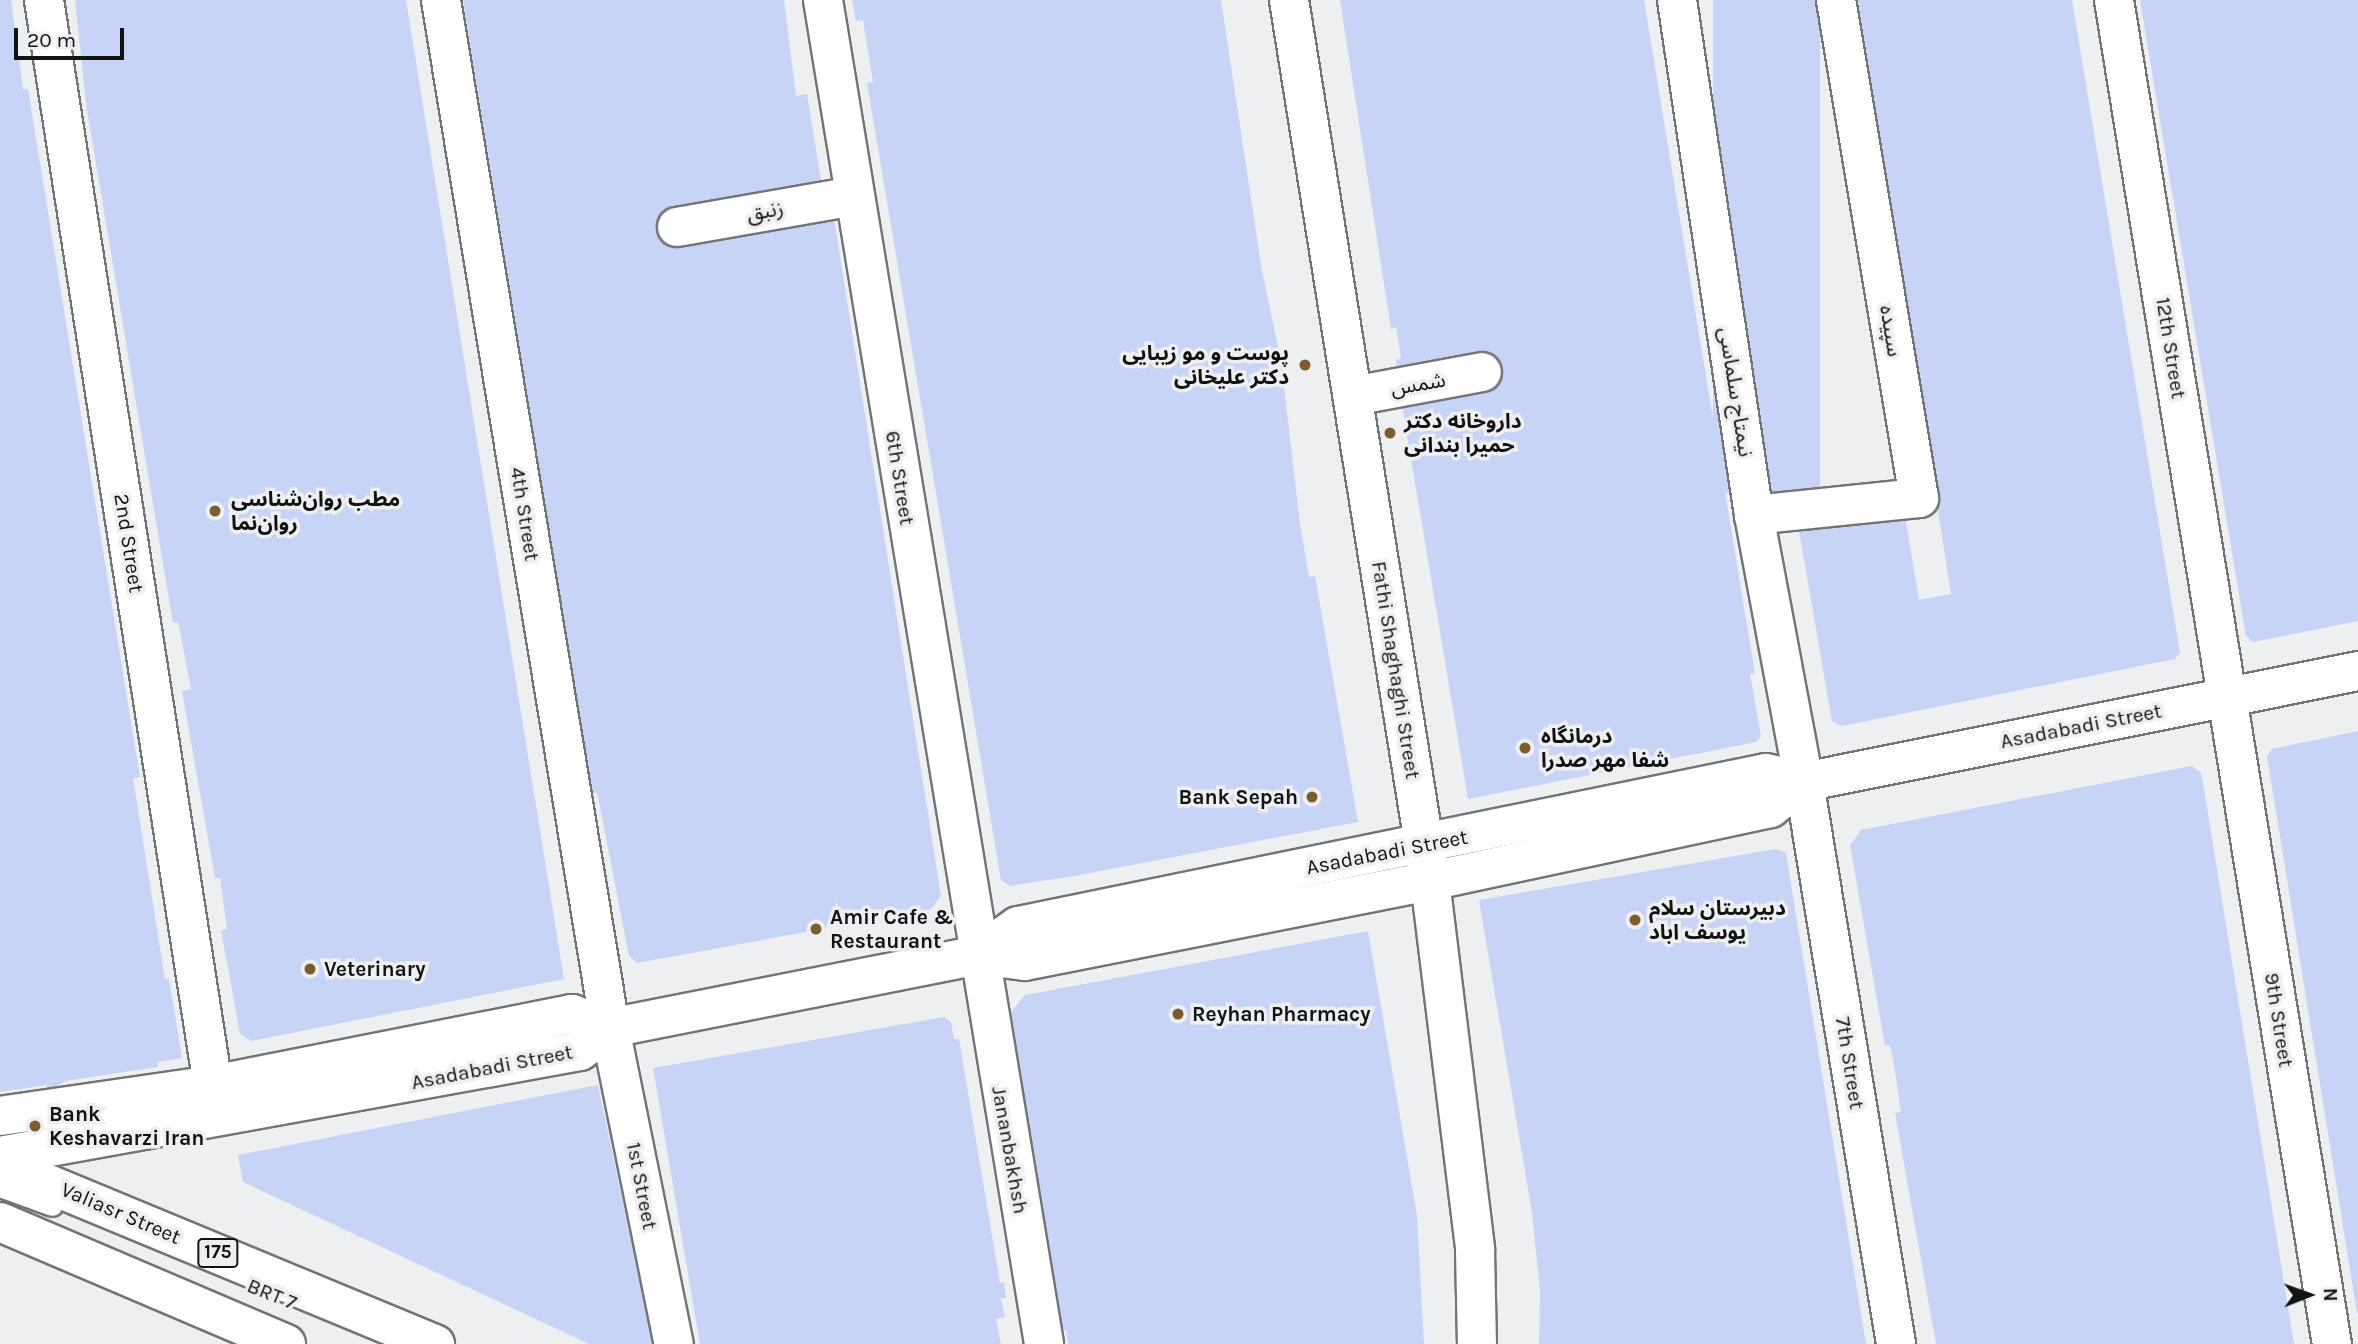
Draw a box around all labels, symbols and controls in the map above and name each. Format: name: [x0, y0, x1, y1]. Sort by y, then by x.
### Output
scale bar: [18, 14, 128, 58]
text: 20 m: [27, 28, 76, 52]
street label: زنبق: [745, 195, 785, 227]
street label: 12th Street: [2151, 296, 2191, 400]
street label: سپیده: [1875, 303, 1907, 359]
street label: نیمتاج سلماسی: [1713, 325, 1759, 459]
place label: پوست و مو زیبایی دکتر علیخانی: [1122, 340, 1289, 390]
marker: پوست و مو زیبایی دکتر علیخانی: [1295, 355, 1315, 375]
street label: شمس: [1389, 367, 1447, 401]
place label: داروخانه دکتر حمیرا بندانی: [1404, 408, 1522, 458]
marker: داروخانه دکتر حمیرا بندانی: [1382, 425, 1398, 441]
street label: 6th Street: [880, 429, 920, 527]
street label: 4th Street: [505, 465, 545, 563]
place label: مطب روان‌شناسی روان‌نما: [231, 486, 400, 536]
street label: 2nd Street: [109, 492, 149, 594]
marker: مطب روان‌شناسی روان‌نما: [205, 501, 225, 521]
street label: Fathi Shaghaghi Street: [1366, 559, 1426, 781]
street label: Asadabadi Street: [1998, 698, 2164, 754]
place label: درمانگاه شفا مهر صدرا: [1541, 723, 1669, 773]
marker: درمانگاه شفا مهر صدرا: [1515, 738, 1535, 758]
place label: Bank Sepah: [1179, 784, 1298, 810]
marker: Bank Sepah: [1304, 789, 1320, 805]
street label: Asadabadi Street: [1304, 824, 1470, 880]
place label: دبیرستان سلام یوسف اباد: [1649, 895, 1786, 945]
place label: Amir Cafe & Restaurant: [830, 904, 954, 954]
marker: دبیرستان سلام یوسف اباد: [1627, 912, 1643, 928]
marker: Amir Cafe & Restaurant: [808, 921, 824, 937]
place label: Veterinary: [324, 956, 426, 982]
marker: Veterinary: [302, 961, 318, 977]
street label: 9th Street: [2259, 971, 2299, 1069]
place label: Reyhan Pharmacy: [1192, 1001, 1371, 1027]
marker: Reyhan Pharmacy: [1170, 1006, 1186, 1022]
street label: 7th Street: [1830, 1015, 1870, 1111]
street label: Asadabadi Street: [409, 1039, 575, 1095]
street label: Jananbakhsh: [986, 1084, 1034, 1216]
place label: Bank Keshavarzi Iran: [49, 1101, 204, 1151]
marker: Bank Keshavarzi Iran: [27, 1118, 43, 1134]
street label: 1st Street: [621, 1140, 663, 1232]
street label: Valiasr Street: [57, 1176, 185, 1250]
road number: 175: [197, 1238, 239, 1268]
north arrow: [2274, 1260, 2344, 1330]
street label: BRT 7: [244, 1273, 300, 1315]
text: N: [2319, 1288, 2341, 1302]

